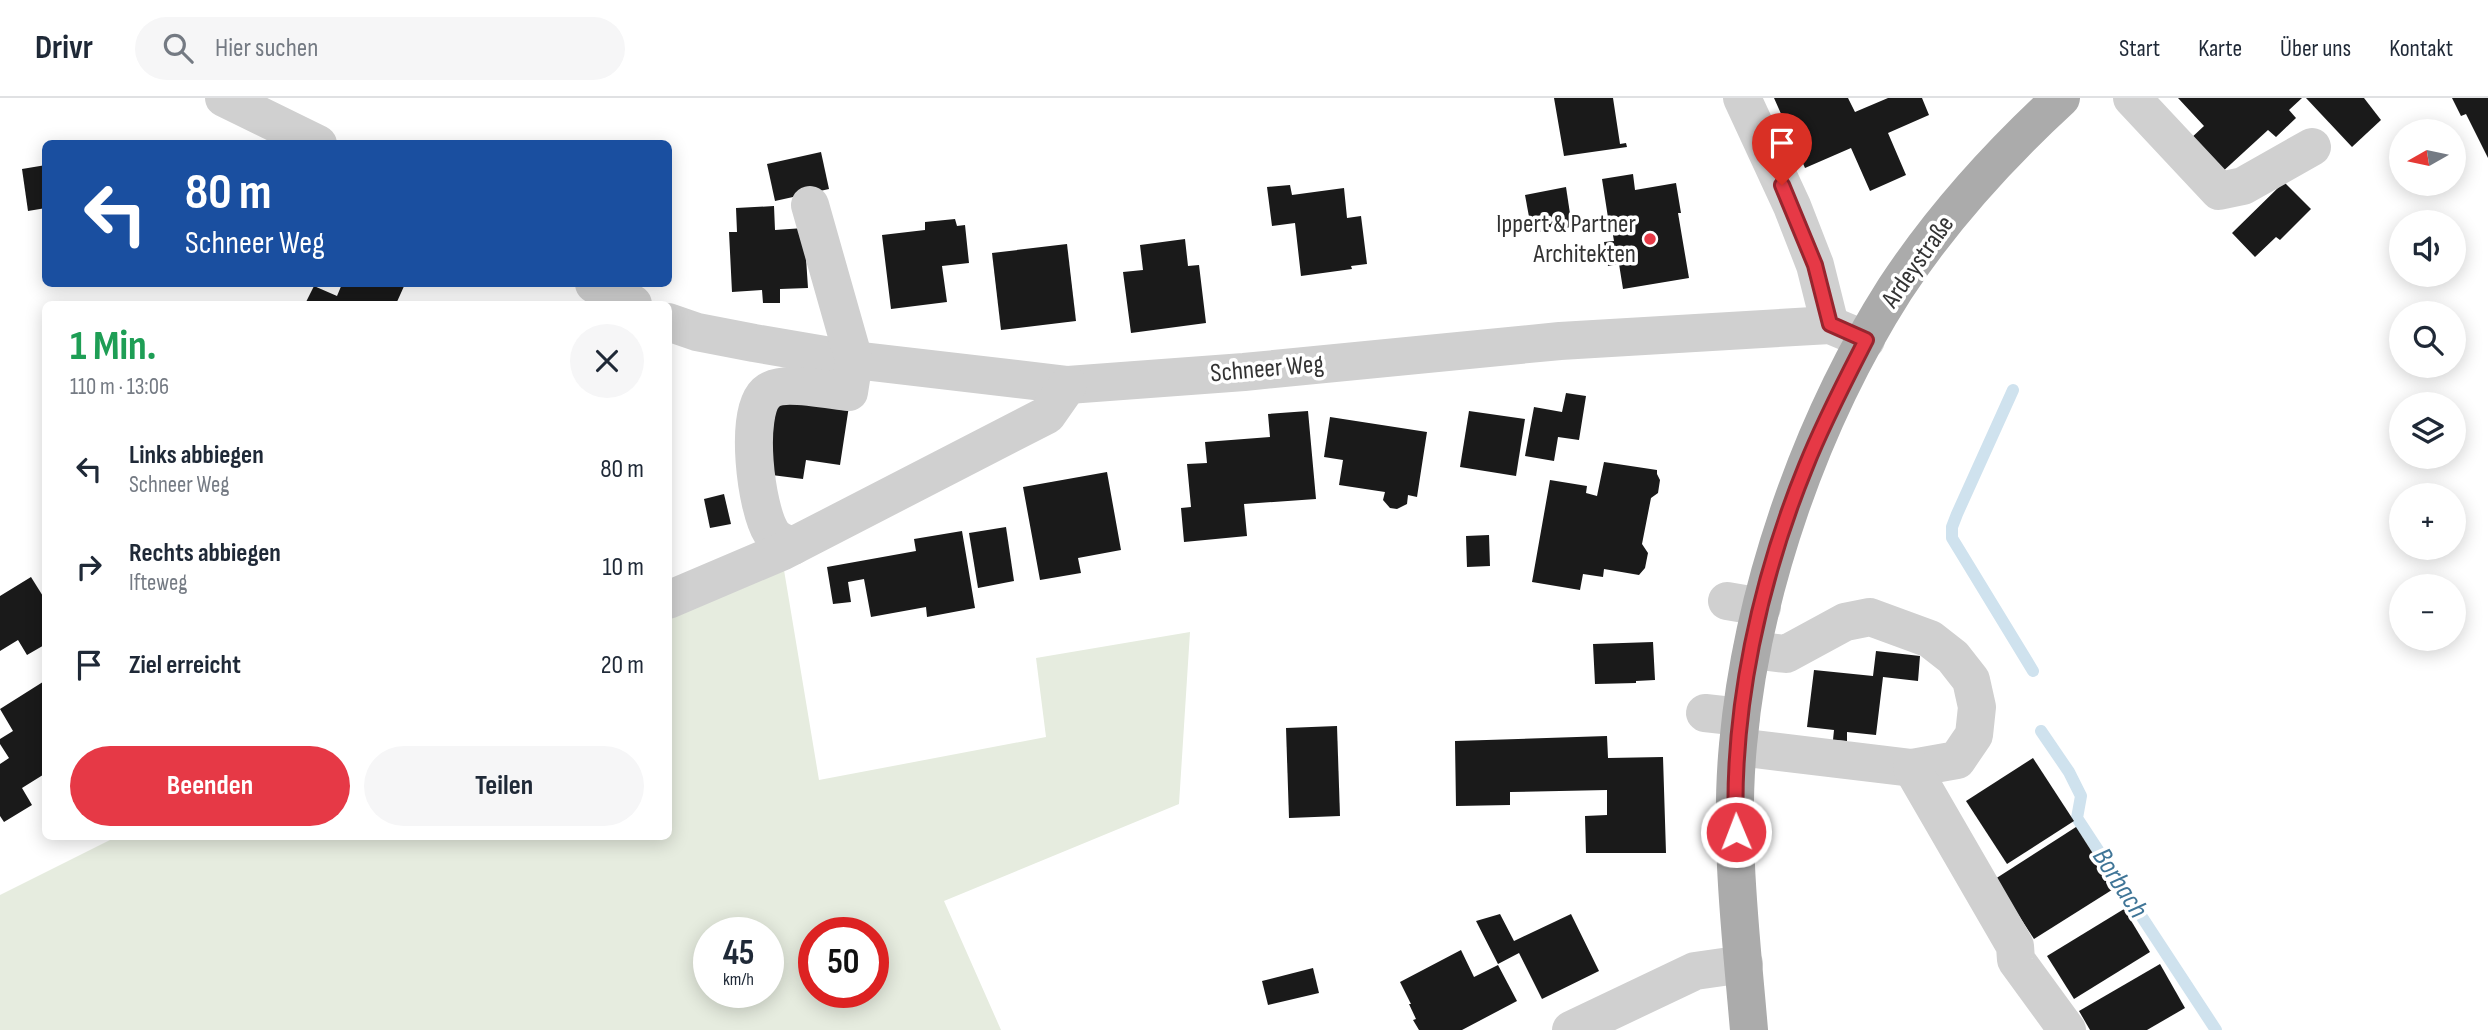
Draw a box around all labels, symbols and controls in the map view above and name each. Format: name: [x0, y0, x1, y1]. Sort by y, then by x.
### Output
search box: [135, 17, 625, 80]
text: Drivr: [35, 28, 93, 68]
icon: search: [159, 29, 197, 67]
text: Hier suchen: [215, 33, 318, 64]
text: Start: [2119, 34, 2160, 63]
text: Karte: [2198, 34, 2242, 63]
text: Über uns: [2280, 34, 2351, 63]
text: Kontakt: [2389, 34, 2453, 63]
pin: [1752, 113, 1812, 185]
north arrow: [2389, 119, 2466, 196]
map controls: [2389, 119, 2466, 651]
icon: arrive: [1763, 124, 1801, 162]
text: 80 m: [185, 164, 272, 223]
icon: left: [70, 168, 161, 259]
place label: Ippert & Partner Architekten: [1496, 209, 1637, 270]
street label: Ardeystraße: [1874, 210, 1961, 315]
button: sound: [2389, 210, 2466, 287]
text: Schneer Weg: [185, 224, 325, 263]
marker: Ippert & Partner Architekten: [1642, 231, 1658, 247]
button: search: [2389, 301, 2466, 378]
text: 1 Min.: [70, 321, 156, 372]
button: close: [570, 324, 644, 398]
street label: Schneer Weg: [1209, 349, 1325, 389]
text: 110 m · 13:06: [70, 373, 169, 401]
button: layers: [2389, 392, 2466, 469]
text: Links abbiegen: [129, 440, 264, 471]
icon: left: [70, 450, 108, 488]
text: 80 m: [600, 454, 644, 485]
text: Schneer Weg: [129, 471, 230, 499]
button: +: [2389, 483, 2466, 560]
text: Rechts abbiegen: [129, 538, 281, 569]
icon: right: [70, 548, 108, 586]
text: 10 m: [602, 552, 644, 583]
text: Ifteweg: [129, 569, 188, 597]
button: −: [2389, 574, 2466, 651]
icon: arrive: [70, 646, 108, 684]
text: Ziel erreicht: [129, 650, 241, 681]
text: 20 m: [601, 650, 644, 681]
button: Beenden: [70, 746, 350, 826]
button: Teilen: [364, 746, 644, 826]
position arrow: [1699, 795, 1773, 869]
water label: Borbach: [2085, 842, 2155, 924]
speed limit sign: 50: [798, 917, 889, 1008]
text: 45: [723, 932, 754, 975]
text: km/h: [723, 969, 754, 990]

